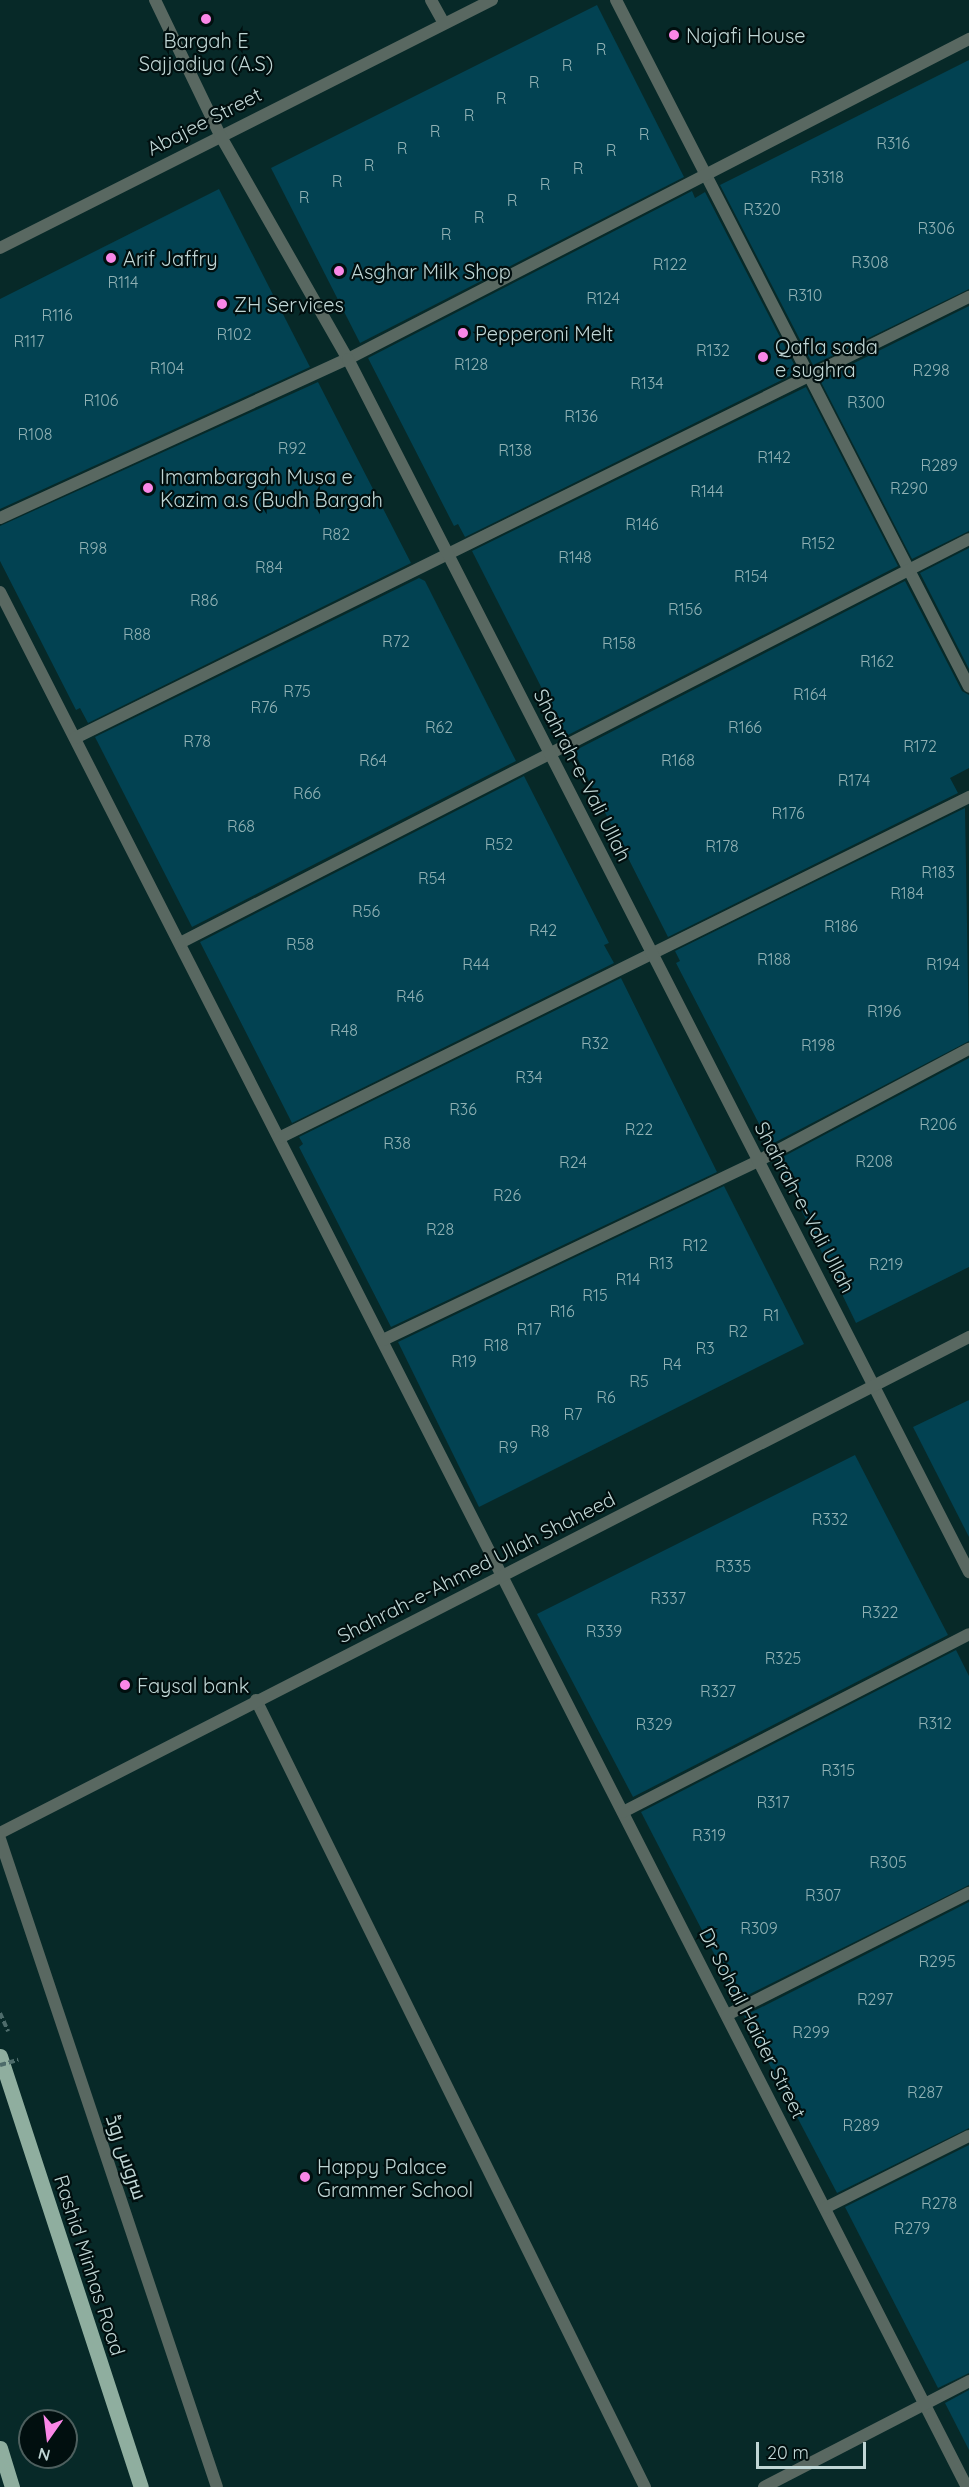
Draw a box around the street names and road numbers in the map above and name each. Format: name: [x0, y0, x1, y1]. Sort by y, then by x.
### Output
street label: Abajee Street: [143, 82, 265, 160]
street label: Shahrah-e-Vali Ullah: [529, 685, 637, 865]
street label: Shahrah-e-Vali Ullah: [750, 1117, 860, 1297]
street label: Shahrah-e-Ahmed Ullah Shaheed: [333, 1486, 619, 1648]
street label: Dr Sohail Haider Street: [694, 1924, 812, 2122]
street label: سروس روڈ: [101, 2111, 153, 2203]
street label: Rashid Minhas Road: [49, 2172, 131, 2358]

